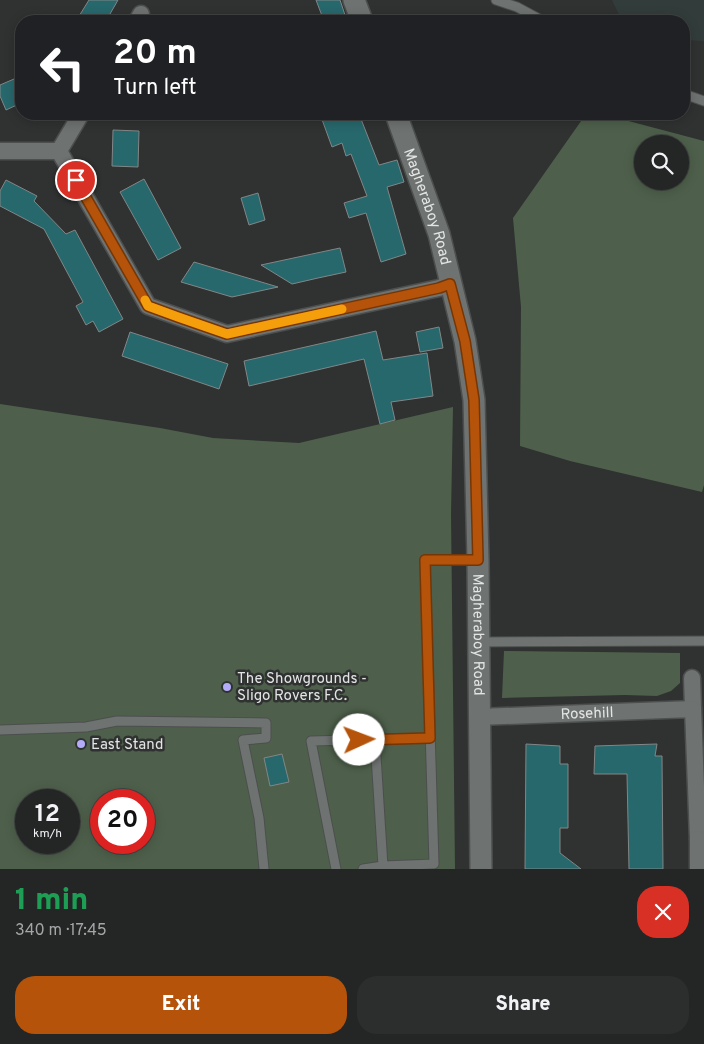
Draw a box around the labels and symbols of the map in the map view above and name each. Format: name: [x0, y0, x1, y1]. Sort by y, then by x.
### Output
street label: Magheraboy Road: [398, 146, 454, 267]
pin: [55, 159, 97, 201]
street label: Magheraboy Road: [467, 574, 487, 696]
place label: The Showgrounds - Sligo Rovers F.C.: [237, 670, 367, 706]
marker: The Showgrounds - Sligo Rovers F.C.: [221, 681, 233, 693]
street label: Rosehill: [560, 704, 614, 725]
position arrow: [332, 713, 384, 765]
place label: East Stand: [91, 736, 163, 755]
marker: East Stand: [75, 738, 87, 750]
speed limit sign: 20: [90, 789, 155, 854]

